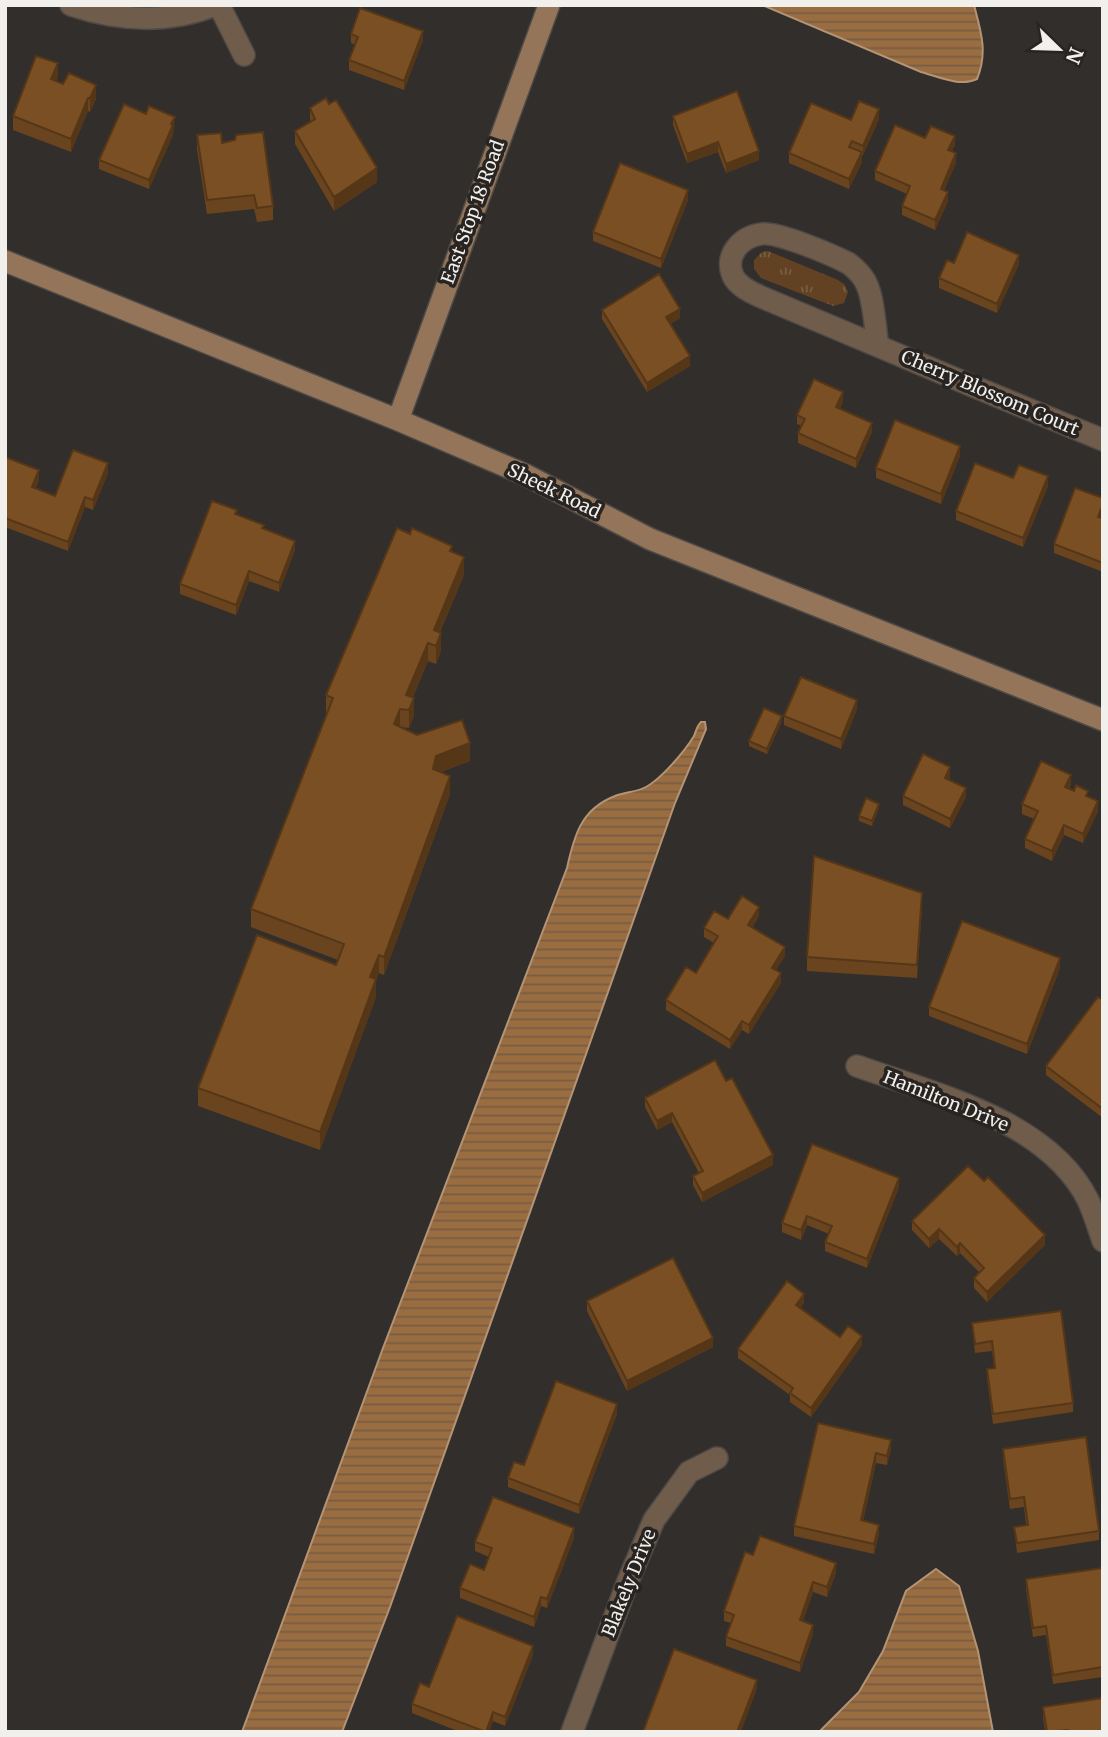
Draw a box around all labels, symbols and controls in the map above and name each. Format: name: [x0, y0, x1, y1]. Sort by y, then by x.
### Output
north arrow: [1024, 14, 1094, 84]
text: N: [1061, 44, 1089, 67]
street label: East Stop 18 Road: [436, 137, 509, 287]
street label: Cherry Blossom Court: [898, 345, 1083, 440]
street label: Sheek Road: [504, 458, 605, 523]
street label: Hamilton Drive: [880, 1065, 1012, 1136]
street label: Blakely Drive: [596, 1526, 661, 1640]

